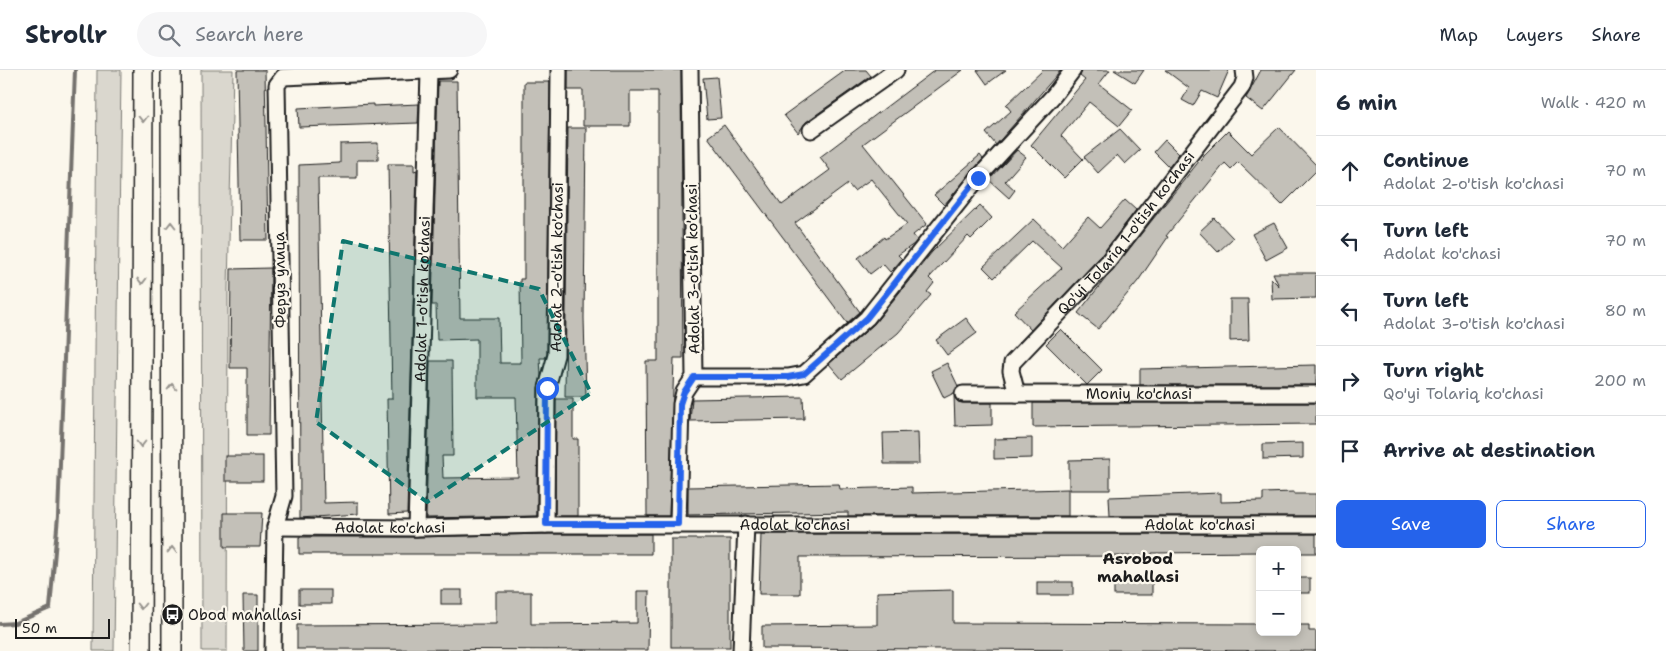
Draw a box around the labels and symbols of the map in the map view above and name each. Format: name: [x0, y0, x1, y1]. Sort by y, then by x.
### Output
one-way arrow: [138, 115, 148, 123]
street label: Qo'yi Tolariq 1-o'tish ko'chasi: [1053, 147, 1199, 319]
route end: [967, 167, 990, 190]
street label: Adolat 2-o'tish ko'chasi: [546, 182, 568, 352]
street label: Adolat 3-o'tish ko'chasi: [682, 183, 704, 355]
street label: Adolat 1-o'tish ko'chasi: [410, 216, 435, 383]
one-way arrow: [166, 221, 176, 228]
street label: Феруз улица: [269, 231, 291, 328]
one-way arrow: [137, 278, 147, 285]
route start: [536, 377, 559, 400]
one-way arrow: [167, 383, 177, 391]
street label: Moniy ko'chasi: [1086, 384, 1192, 404]
one-way arrow: [136, 440, 146, 448]
street label: Adolat ko'chasi: [740, 515, 850, 535]
street label: Adolat ko'chasi: [1145, 515, 1255, 535]
street label: Adolat ko'chasi: [335, 517, 446, 538]
one-way arrow: [167, 546, 177, 554]
district label: Asrobod mahallasi: [1097, 548, 1179, 587]
one-way arrow: [136, 602, 146, 610]
bus stop icon: Obod mahallasi: [160, 603, 184, 627]
place label: Obod mahallasi: [188, 605, 302, 625]
scale bar: [15, 616, 110, 639]

